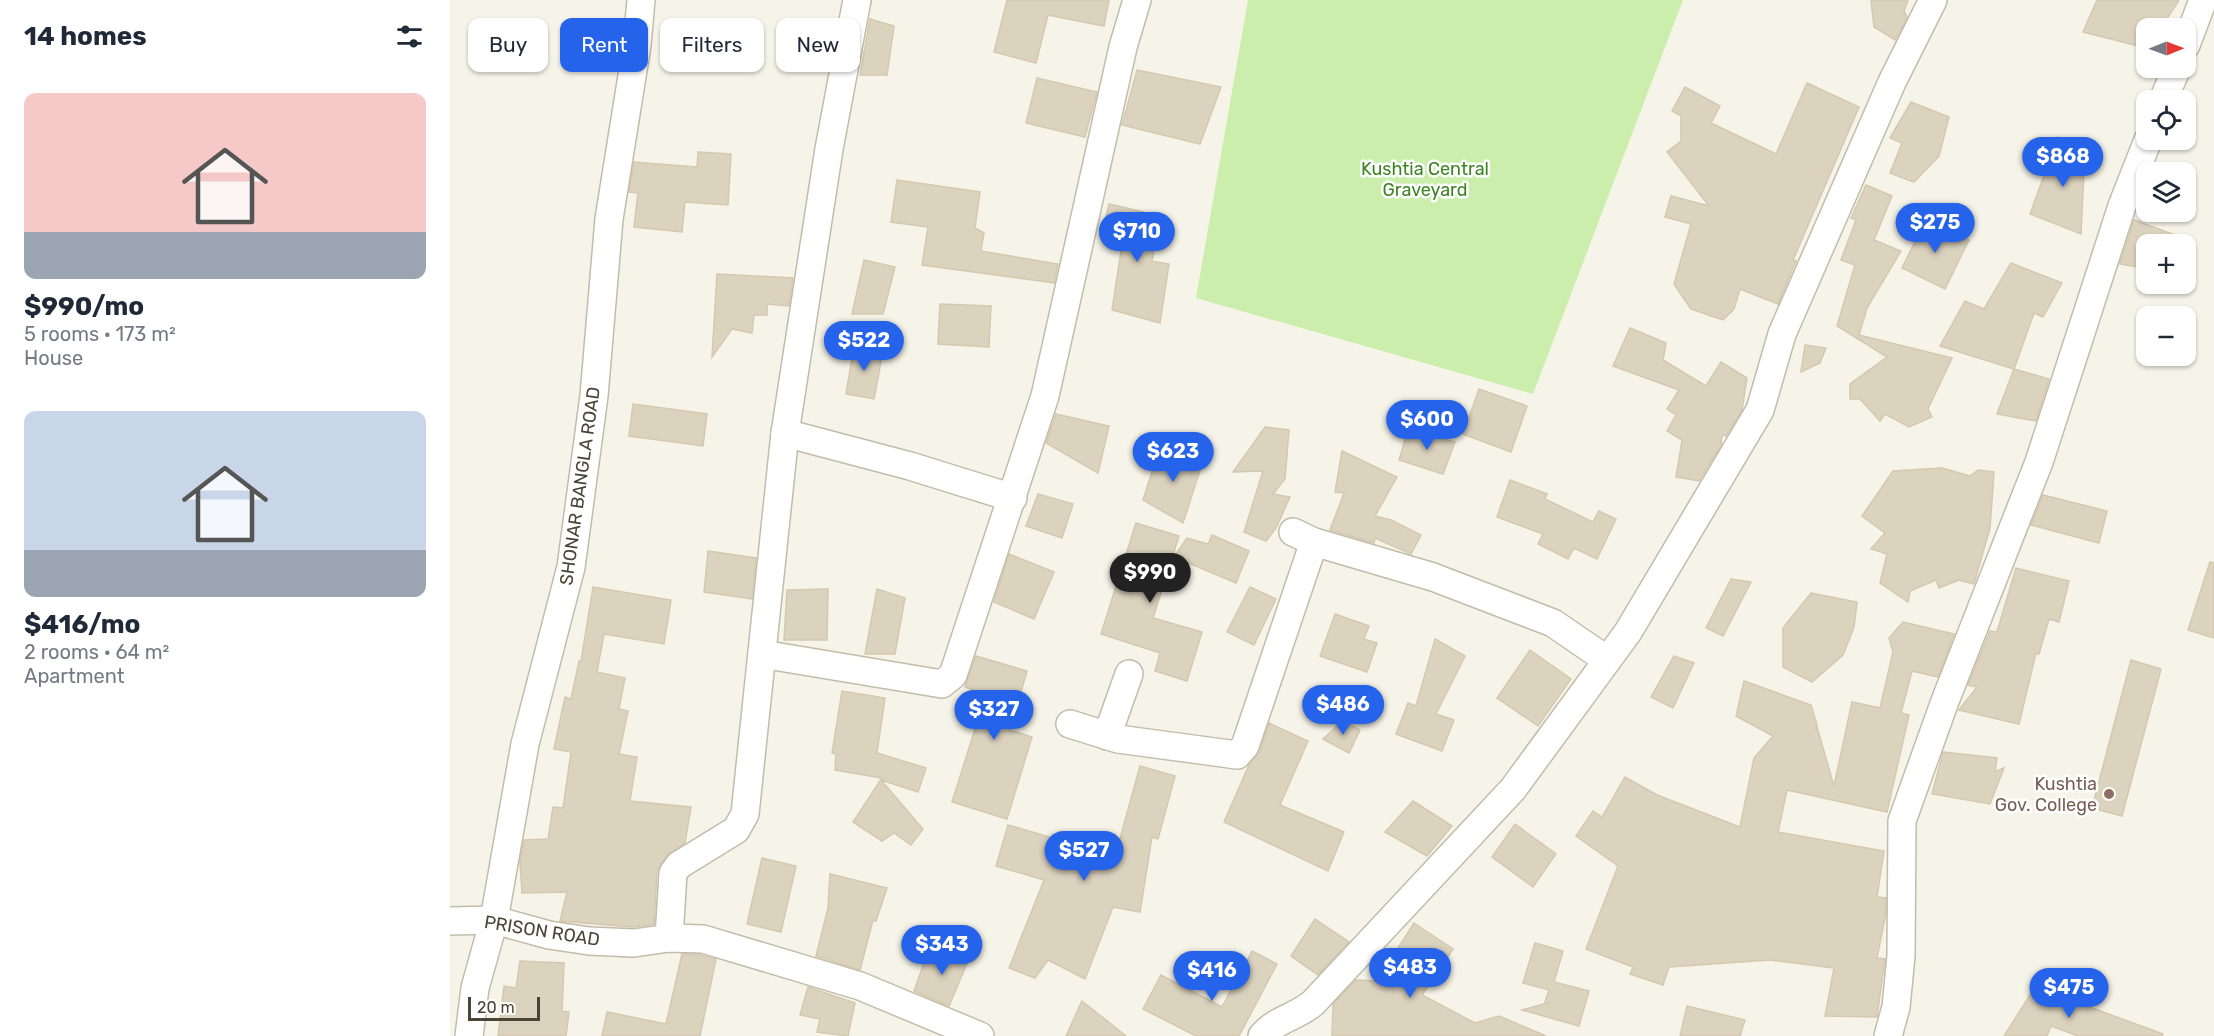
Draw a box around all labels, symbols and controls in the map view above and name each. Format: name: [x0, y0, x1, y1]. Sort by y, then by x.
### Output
chip: Buy: [468, 18, 548, 72]
chip: Rent: [560, 18, 648, 72]
chip: Filters: [660, 18, 764, 72]
chip: New: [776, 18, 860, 72]
north arrow: [2136, 18, 2196, 78]
map controls: [2136, 18, 2196, 366]
icon: filters: [393, 20, 426, 53]
text: 14 homes: [24, 21, 147, 52]
button: locate: [2136, 90, 2196, 150]
icon: home: [171, 132, 279, 240]
pin: $868: [2027, 137, 2099, 188]
text: $868: [2036, 144, 2090, 168]
park label: Kushtia Central Graveyard: [1361, 158, 1489, 201]
button: layers: [2136, 162, 2196, 222]
pin: $275: [1899, 203, 1971, 254]
text: $275: [1910, 210, 1960, 234]
pin: $710: [1101, 212, 1173, 263]
text: $710: [1113, 219, 1161, 243]
button: +: [2136, 234, 2196, 294]
text: $990/mo: [24, 291, 144, 322]
button: −: [2136, 306, 2196, 366]
pin: $522: [828, 321, 900, 372]
text: 5 rooms · 173 m²: [24, 322, 176, 346]
text: $522: [838, 328, 890, 352]
text: House: [24, 346, 83, 370]
street label: SHONAR BANGLA ROAD: [555, 385, 605, 587]
pin: $600: [1391, 400, 1463, 451]
text: $600: [1400, 407, 1454, 431]
pin: $623: [1137, 432, 1209, 483]
text: $623: [1147, 439, 1199, 463]
icon: home: [171, 450, 279, 558]
pin: $990: [1114, 553, 1186, 604]
text: $990: [1124, 560, 1176, 584]
text: $416/mo: [24, 609, 141, 640]
text: 2 rooms · 64 m²: [24, 640, 169, 664]
text: Apartment: [24, 664, 125, 688]
pin: $486: [1307, 685, 1379, 736]
pin: $327: [958, 690, 1030, 741]
text: $486: [1316, 692, 1370, 716]
text: $327: [969, 697, 1020, 721]
place label: Kushtia Gov. College: [1995, 773, 2097, 816]
marker: Kushtia Gov. College: [2102, 787, 2116, 801]
pin: $527: [1048, 831, 1120, 882]
text: $527: [1059, 838, 1109, 862]
street label: PRISON ROAD: [483, 911, 601, 951]
pin: $343: [906, 925, 978, 976]
text: $343: [915, 932, 969, 956]
pin: $483: [1374, 948, 1446, 999]
pin: $416: [1176, 951, 1248, 1002]
text: $483: [1383, 955, 1437, 979]
text: $416: [1187, 958, 1237, 982]
pin: $475: [2033, 968, 2105, 1019]
text: $475: [2044, 975, 2094, 999]
scale bar: [468, 994, 540, 1022]
text: 20 m: [477, 998, 515, 1017]

